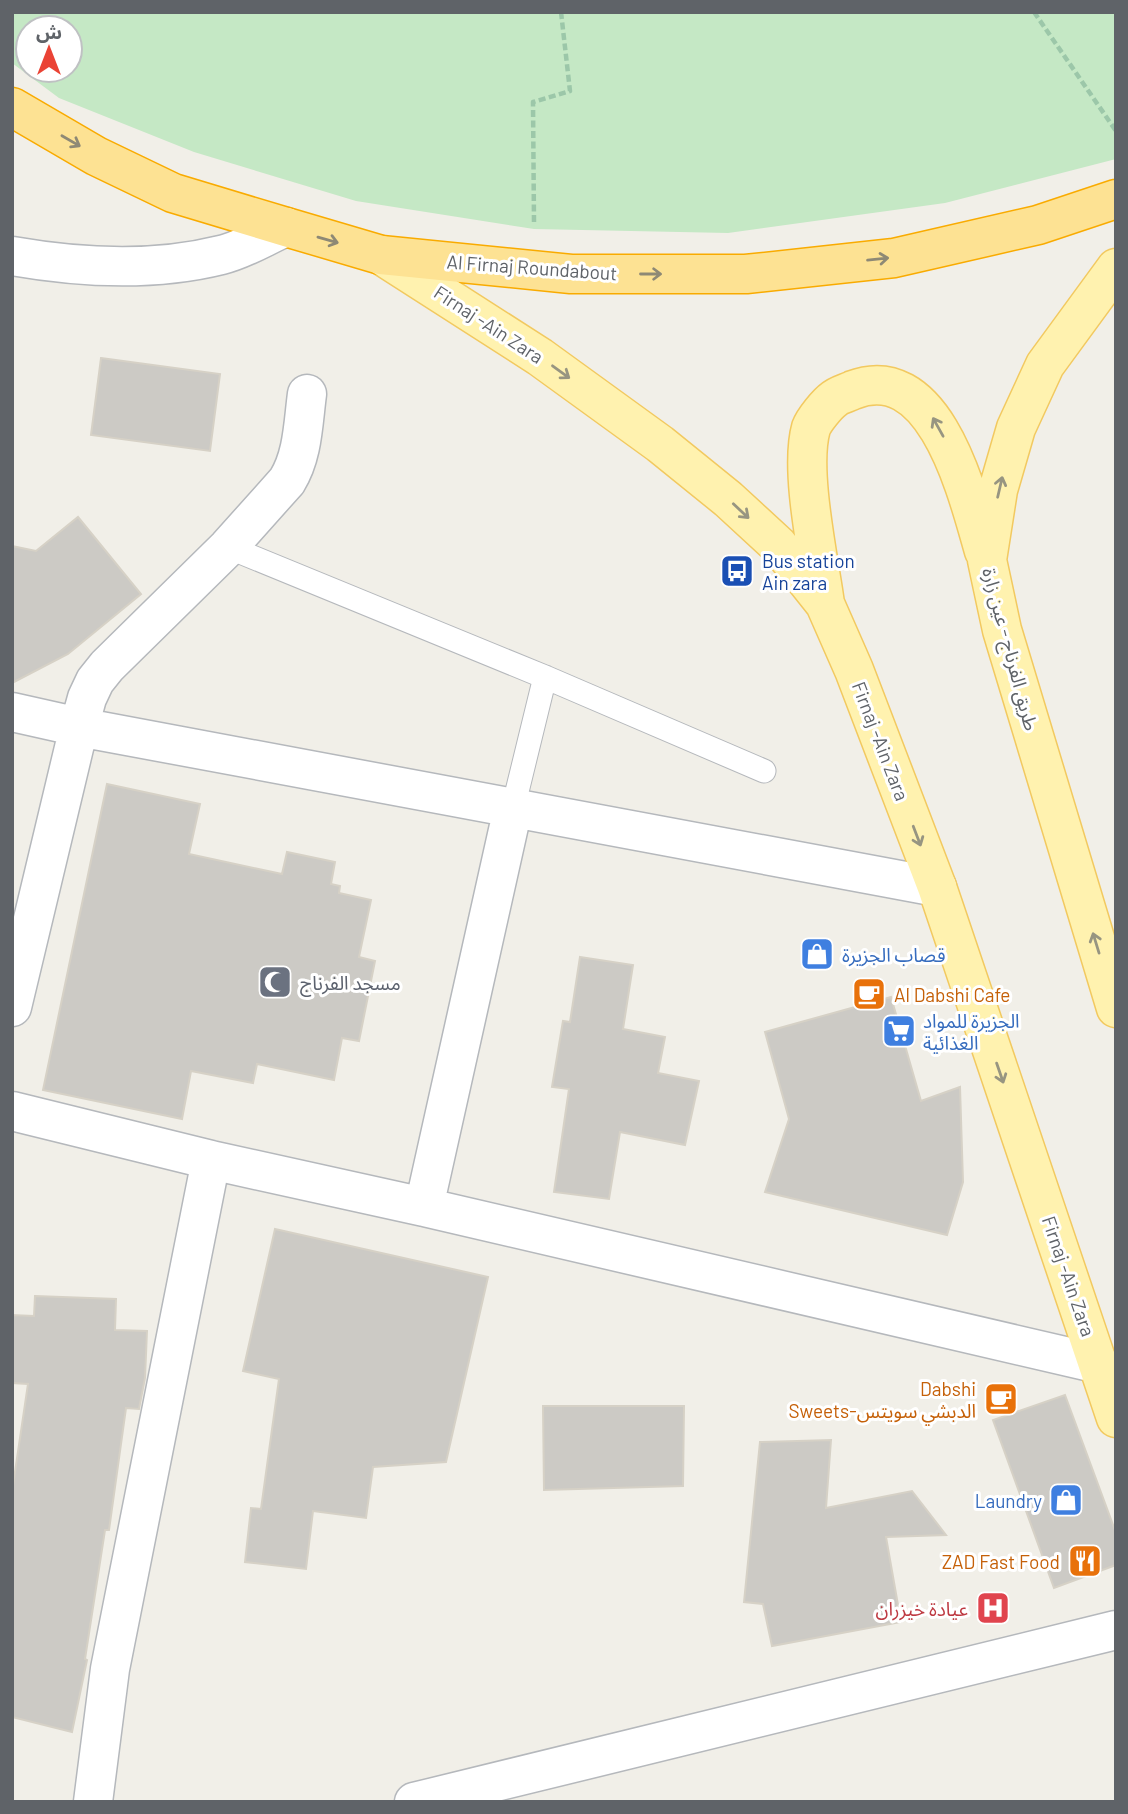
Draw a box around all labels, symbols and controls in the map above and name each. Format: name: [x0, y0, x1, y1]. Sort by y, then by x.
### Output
north arrow: [14, 14, 84, 84]
text: ش: [36, 20, 62, 43]
one-way arrow: [61, 135, 81, 149]
one-way arrow: [317, 234, 339, 247]
street label: Al Firnaj Roundabout: [446, 250, 618, 284]
one-way arrow: [866, 253, 888, 266]
one-way arrow: [639, 267, 662, 281]
street label: Firnaj -Ain Zara: [430, 280, 548, 368]
one-way arrow: [551, 365, 570, 380]
one-way arrow: [931, 418, 945, 438]
one-way arrow: [993, 476, 1007, 499]
one-way arrow: [732, 503, 750, 519]
place label: Bus station Ain zara: [762, 549, 855, 594]
bus stop icon: Bus station Ain zara: [718, 552, 756, 590]
street label: طريق الفرناج - عين زارة: [975, 565, 1044, 734]
street label: Firnaj -Ain Zara: [848, 678, 914, 804]
one-way arrow: [912, 824, 924, 846]
one-way arrow: [1089, 932, 1102, 954]
shop icon: قصاب الجزيرة: [798, 935, 836, 973]
place label: قصاب الجزيرة: [842, 943, 945, 967]
mosque icon: مسجد الفرناج: [256, 963, 294, 1001]
place label: مسجد الفرناج: [300, 971, 401, 997]
cafe icon: Al Dabshi Cafe: [850, 975, 888, 1013]
place label: Al Dabshi Cafe: [894, 983, 1010, 1006]
place label: الجزيرة للمواد الغذائية: [923, 1009, 1020, 1054]
supermarket icon: الجزيرة للمواد الغذائية: [880, 1012, 918, 1050]
one-way arrow: [995, 1062, 1007, 1084]
street label: Firnaj -Ain Zara: [1038, 1213, 1100, 1339]
place label: Dabshi Sweets-الدبشي سويتس: [789, 1377, 976, 1426]
cafe icon: Dabshi Sweets-الدبشي سويتس: [982, 1380, 1020, 1418]
shop icon: Laundry: [1047, 1481, 1085, 1519]
place label: Laundry: [975, 1489, 1042, 1512]
restaurant icon: ZAD Fast Food: [1066, 1542, 1104, 1580]
place label: ZAD Fast Food: [942, 1550, 1060, 1573]
hospital icon: عيادة خيزران: [974, 1589, 1012, 1627]
place label: عيادة خيزران: [875, 1597, 968, 1621]

